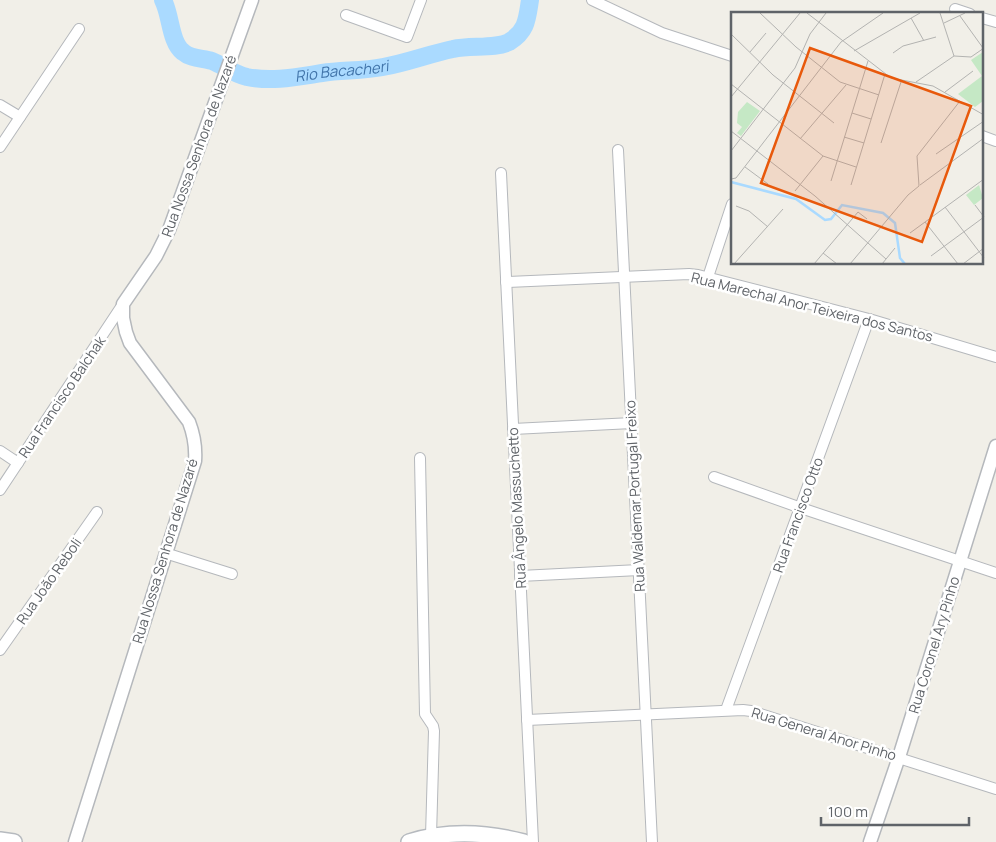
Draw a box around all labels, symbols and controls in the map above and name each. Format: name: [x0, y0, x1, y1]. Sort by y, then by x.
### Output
inset map: [731, 12, 984, 265]
street label: Rua Nossa Senhora de Nazaré: [157, 52, 240, 239]
water label: Rio Bacacheri: [294, 55, 393, 87]
street label: Rua Marechal Anor Teixeira dos Santos: [689, 267, 935, 346]
street label: Rua Francisco Balchak: [14, 331, 110, 461]
street label: Rua Waldemar Portugal Freixo: [620, 400, 649, 592]
street label: Rua Ângelo Massuchetto: [503, 427, 530, 589]
street label: Rua Francisco Otto: [768, 455, 827, 575]
street label: Rua Nossa Senhora de Nazaré: [127, 456, 202, 646]
street label: Rua João Reboli: [12, 534, 85, 628]
street label: Rua Coronel Ary Pinho: [904, 574, 963, 716]
street label: Rua General Anor Pinho: [749, 702, 899, 765]
scale bar: [821, 794, 968, 826]
text: 100 m: [828, 801, 868, 822]

